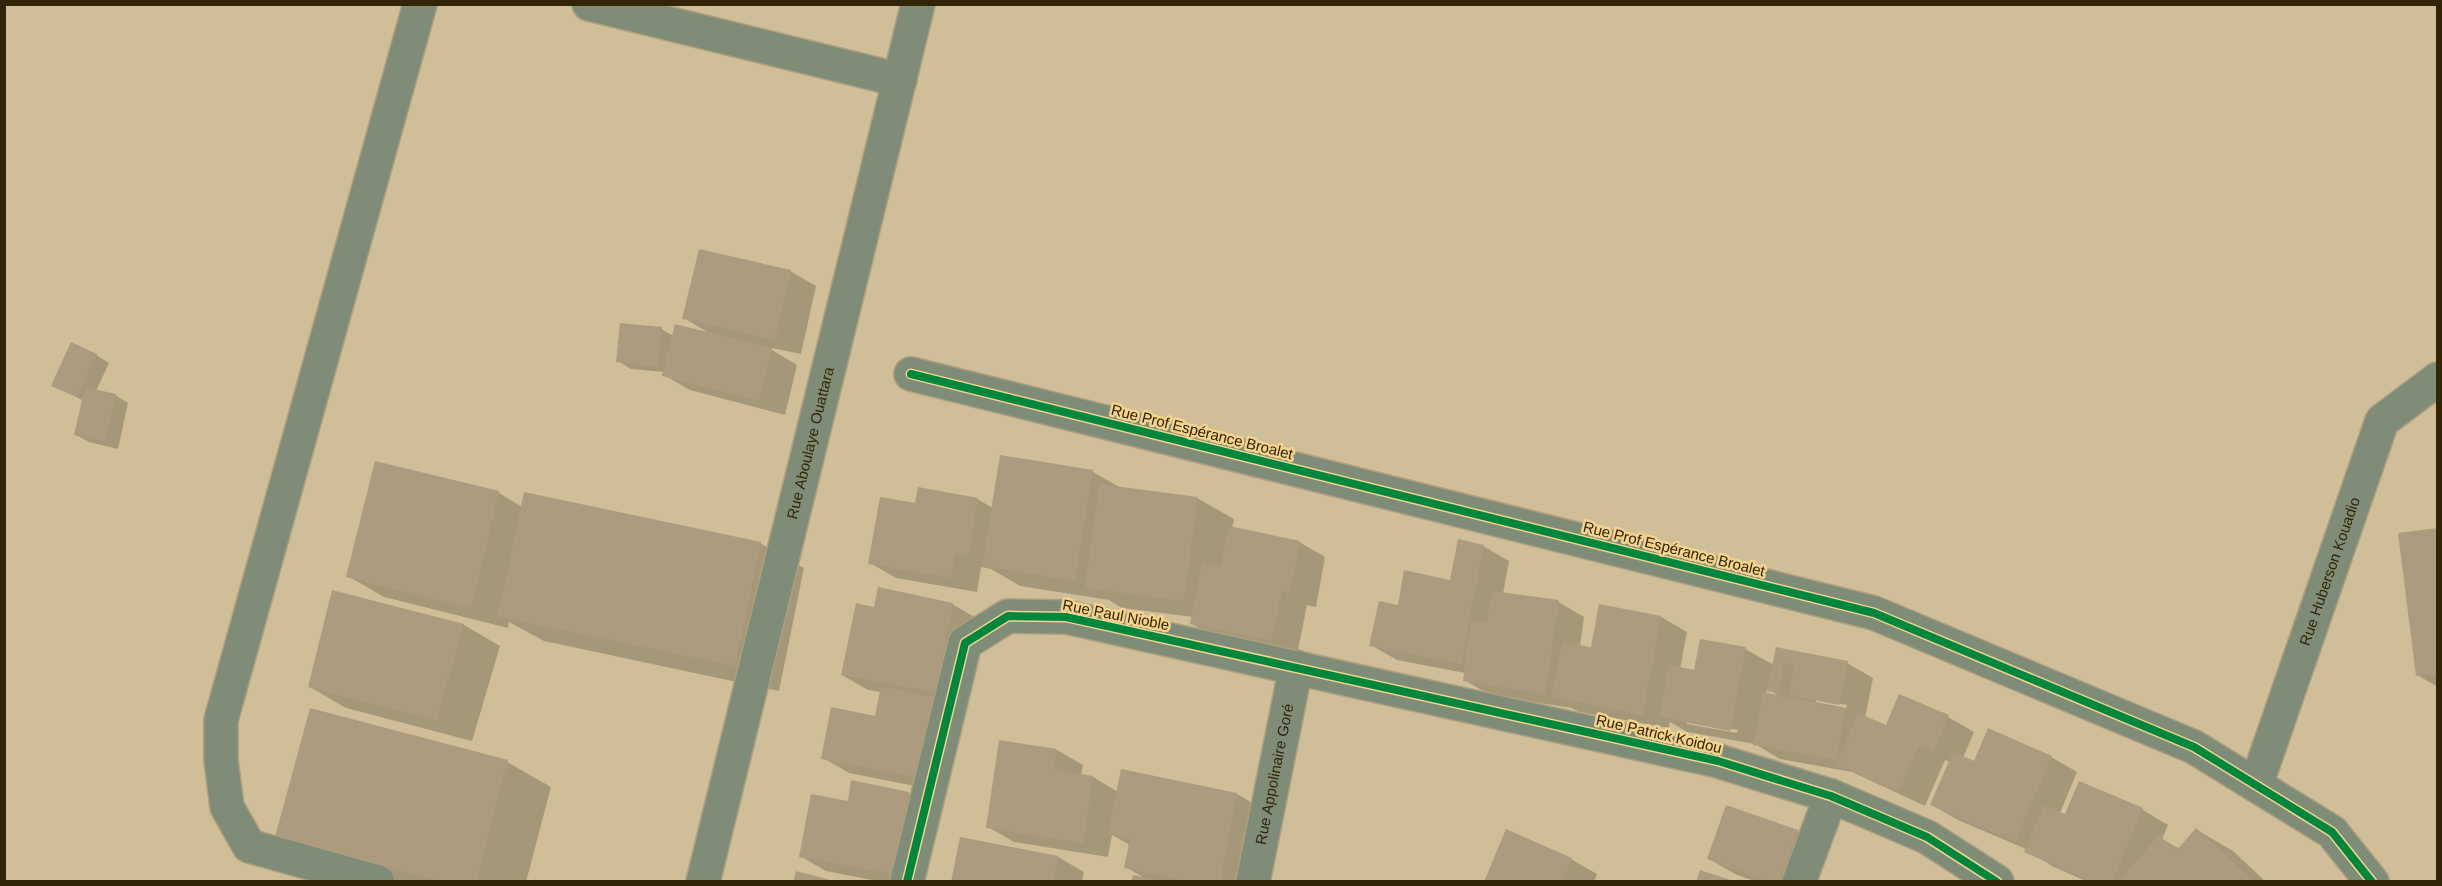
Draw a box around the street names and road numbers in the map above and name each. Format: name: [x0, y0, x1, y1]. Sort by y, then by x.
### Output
street label: Rue Aboulaye Ouattara: [783, 364, 837, 521]
street label: Rue Prof Espérance Broalet: [1109, 401, 1296, 463]
street label: Rue Huberson Kouadio: [2296, 495, 2363, 648]
street label: Rue Prof Espérance Broalet: [1581, 518, 1768, 580]
street label: Rue Paul Nioble: [1061, 596, 1171, 633]
street label: Rue Appolinaire Goré: [1252, 702, 1296, 846]
street label: Rue Patrick Koidou: [1595, 711, 1724, 756]

